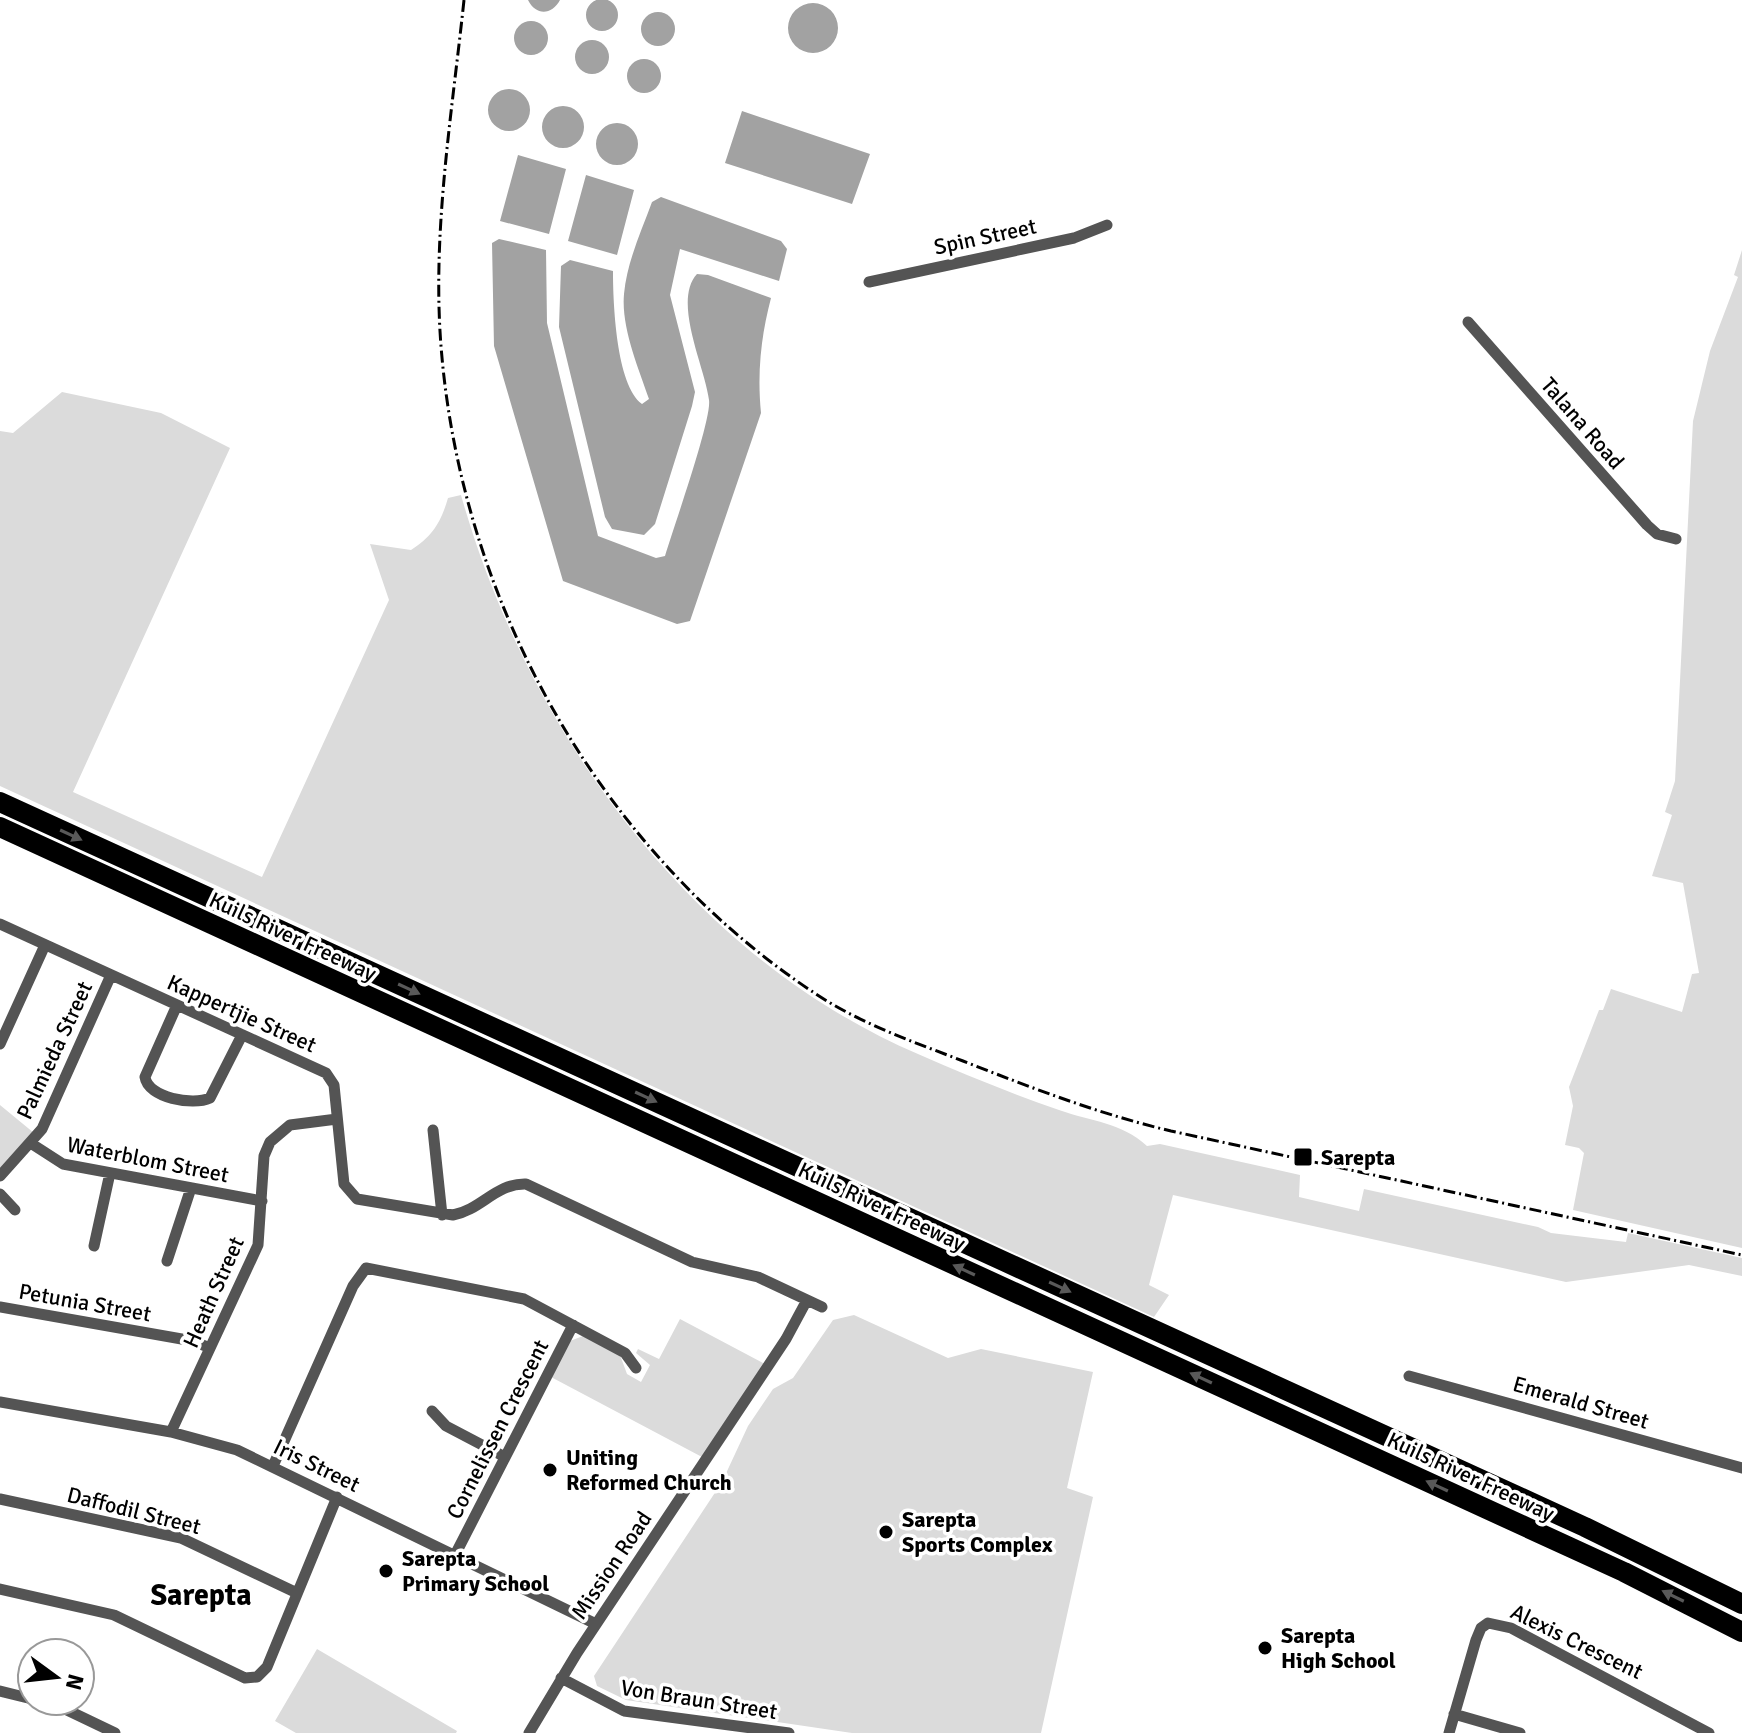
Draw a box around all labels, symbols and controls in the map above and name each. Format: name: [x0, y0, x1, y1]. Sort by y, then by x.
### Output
street label: Spin Street: [931, 212, 1039, 261]
street label: Talana Road: [1535, 372, 1630, 475]
one-way arrow: [59, 828, 83, 841]
street label: Kuils River Freeway: [205, 886, 381, 987]
street label: Kappertjie Street: [163, 969, 321, 1059]
street label: Palmieda Street: [11, 977, 98, 1123]
one-way arrow: [398, 982, 421, 996]
one-way arrow: [634, 1091, 657, 1104]
street label: Waterblom Street: [65, 1131, 231, 1188]
place label: Sarepta: [1321, 1144, 1395, 1171]
marker: Sarepta: [1292, 1146, 1314, 1168]
street label: Kuils River Freeway: [794, 1156, 970, 1257]
street label: Heath Street: [177, 1232, 250, 1352]
one-way arrow: [953, 1263, 976, 1276]
street label: Petunia Street: [17, 1278, 153, 1327]
one-way arrow: [1049, 1280, 1072, 1294]
street label: Cornelissen Crescent: [441, 1335, 554, 1523]
street label: Emerald Street: [1510, 1370, 1652, 1435]
one-way arrow: [1189, 1371, 1212, 1385]
street label: Kuils River Freeway: [1383, 1426, 1559, 1527]
street label: Iris Street: [269, 1433, 365, 1498]
place label: Uniting Reformed Church: [566, 1444, 732, 1496]
marker: Uniting Reformed Church: [541, 1461, 559, 1479]
one-way arrow: [1425, 1479, 1449, 1493]
street label: Daffodil Street: [64, 1481, 204, 1540]
street label: Mission Road: [565, 1506, 657, 1624]
place label: Sarepta Sports Complex: [902, 1506, 1053, 1558]
marker: Sarepta Sports Complex: [877, 1523, 895, 1541]
place label: Sarepta Primary School: [402, 1545, 549, 1597]
marker: Sarepta Primary School: [377, 1562, 395, 1580]
district label: Sarepta: [150, 1577, 252, 1614]
one-way arrow: [1661, 1590, 1684, 1603]
street label: Alexis Crescent: [1506, 1598, 1648, 1685]
place label: Sarepta High School: [1281, 1622, 1396, 1674]
north arrow: [16, 1637, 96, 1717]
marker: Sarepta High School: [1256, 1639, 1274, 1657]
text: N: [60, 1671, 90, 1693]
street label: Von Braun Street: [619, 1674, 779, 1725]

